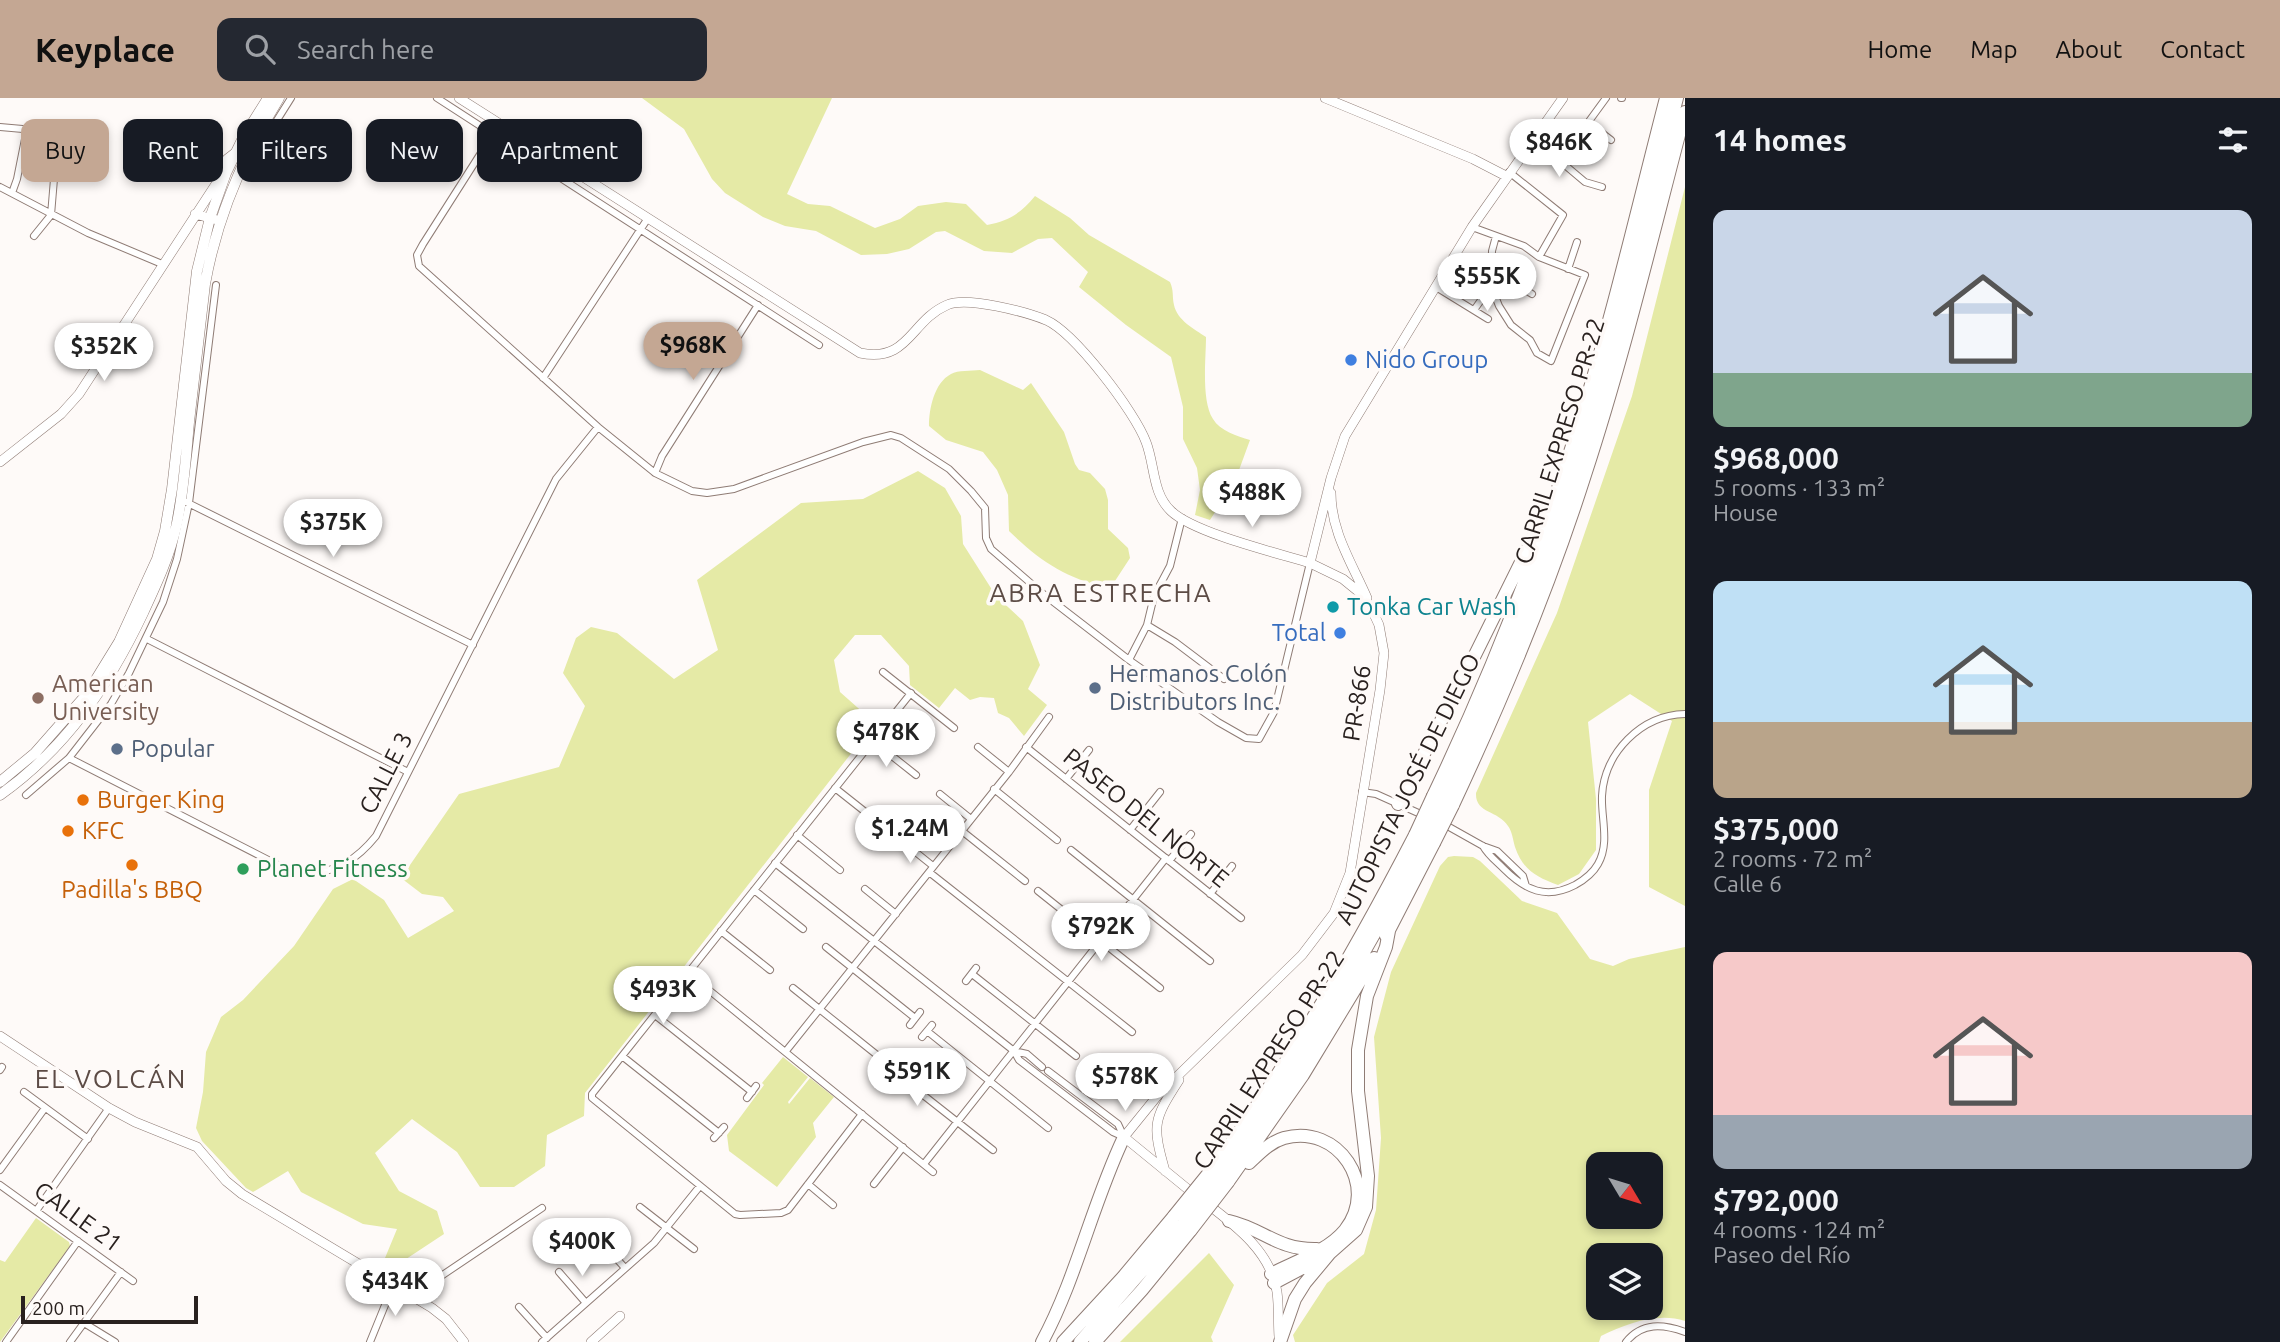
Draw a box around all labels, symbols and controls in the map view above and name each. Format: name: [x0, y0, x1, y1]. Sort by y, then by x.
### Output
search box: [217, 18, 707, 81]
icon: search: [241, 30, 279, 68]
text: Keyplace: [35, 31, 175, 68]
text: Search here: [297, 35, 434, 64]
text: Home: [1867, 36, 1932, 63]
text: Map: [1970, 36, 2017, 63]
text: About: [2055, 36, 2122, 63]
text: Contact: [2160, 36, 2245, 63]
chip: Buy: [21, 119, 109, 182]
chip: Rent: [123, 119, 223, 182]
chip: Filters: [237, 119, 352, 182]
chip: New: [366, 119, 463, 182]
chip: Apartment: [477, 119, 642, 182]
pin: $846K: [1510, 120, 1608, 179]
icon: filters: [2214, 121, 2252, 159]
text: 14 homes: [1713, 123, 1847, 157]
text: $846K: [1525, 129, 1593, 154]
pin: $555K: [1438, 254, 1536, 313]
icon: home: [1920, 256, 2046, 382]
text: $555K: [1453, 263, 1521, 288]
street label: CARRIL EXPRESO PR-22: [1509, 315, 1610, 567]
pin: $968K: [644, 322, 742, 382]
pin: $352K: [55, 324, 153, 383]
text: $968K: [659, 332, 727, 357]
text: $352K: [70, 333, 138, 358]
place label: Nido Group: [1365, 346, 1488, 373]
marker: Nido Group: [1343, 352, 1359, 368]
text: $968,000: [1713, 441, 1839, 475]
pin: $488K: [1203, 470, 1301, 529]
text: 5 rooms · 133 m²: [1713, 475, 1885, 500]
text: $488K: [1218, 479, 1286, 504]
pin: $375K: [284, 500, 382, 559]
text: House: [1713, 500, 1778, 525]
text: $375K: [299, 509, 367, 534]
district label: ABRA ESTRECHA: [989, 578, 1213, 607]
place label: Tonka Car Wash: [1347, 593, 1517, 620]
marker: Tonka Car Wash: [1325, 599, 1341, 615]
place label: Total: [1272, 619, 1326, 646]
marker: Total: [1332, 625, 1348, 641]
icon: home: [1920, 627, 2046, 753]
street label: AUTOPISTA JOSÉ DE DIEGO: [1329, 648, 1485, 929]
place label: Hermanos Colón Distributors Inc.: [1109, 660, 1288, 715]
street label: PR-866: [1337, 663, 1376, 743]
place label: American University: [52, 670, 160, 725]
marker: Hermanos Colón Distributors Inc.: [1087, 680, 1103, 696]
marker: American University: [30, 690, 46, 706]
pin: $478K: [837, 710, 935, 769]
text: $478K: [852, 719, 920, 744]
street label: CALLE 3: [354, 728, 418, 818]
place label: Popular: [131, 735, 215, 762]
marker: Popular: [109, 741, 125, 757]
street label: PASEO DEL NORTE: [1058, 743, 1234, 893]
place label: Burger King: [97, 786, 225, 813]
marker: Burger King: [75, 792, 91, 808]
pin: $1.24M: [853, 806, 967, 865]
text: $375,000: [1713, 812, 1839, 846]
text: $1.24M: [871, 815, 949, 840]
place label: KFC: [82, 817, 124, 844]
marker: KFC: [60, 823, 76, 839]
text: 2 rooms · 72 m²: [1713, 846, 1872, 871]
place label: Planet Fitness: [257, 855, 408, 882]
marker: Padilla's BBQ: [124, 857, 140, 873]
marker: Planet Fitness: [235, 861, 251, 877]
text: Calle 6: [1713, 871, 1782, 896]
place label: Padilla's BBQ: [61, 876, 203, 903]
pin: $792K: [1052, 904, 1150, 963]
text: $792K: [1067, 913, 1135, 938]
street label: CARRIL EXPRESO PR-22: [1188, 945, 1350, 1174]
pin: $493K: [614, 967, 712, 1026]
text: $493K: [629, 976, 697, 1001]
icon: home: [1920, 998, 2046, 1124]
pin: $591K: [868, 1048, 966, 1108]
pin: $578K: [1076, 1054, 1174, 1113]
text: $591K: [883, 1058, 951, 1083]
district label: EL VOLCÁN: [35, 1063, 187, 1093]
text: $578K: [1091, 1063, 1159, 1088]
north arrow: [1586, 1152, 1662, 1228]
map controls: [1586, 1152, 1663, 1320]
street label: CALLE 21: [29, 1176, 127, 1257]
text: $792,000: [1713, 1183, 1839, 1217]
text: 4 rooms · 124 m²: [1713, 1217, 1885, 1242]
pin: $400K: [533, 1218, 631, 1278]
text: $400K: [548, 1228, 616, 1253]
text: Paseo del Río: [1713, 1242, 1851, 1267]
button: layers: [1586, 1243, 1663, 1320]
pin: $434K: [346, 1258, 444, 1318]
text: $434K: [361, 1268, 429, 1293]
scale bar: [21, 1293, 198, 1325]
text: 200 m: [32, 1297, 85, 1319]

